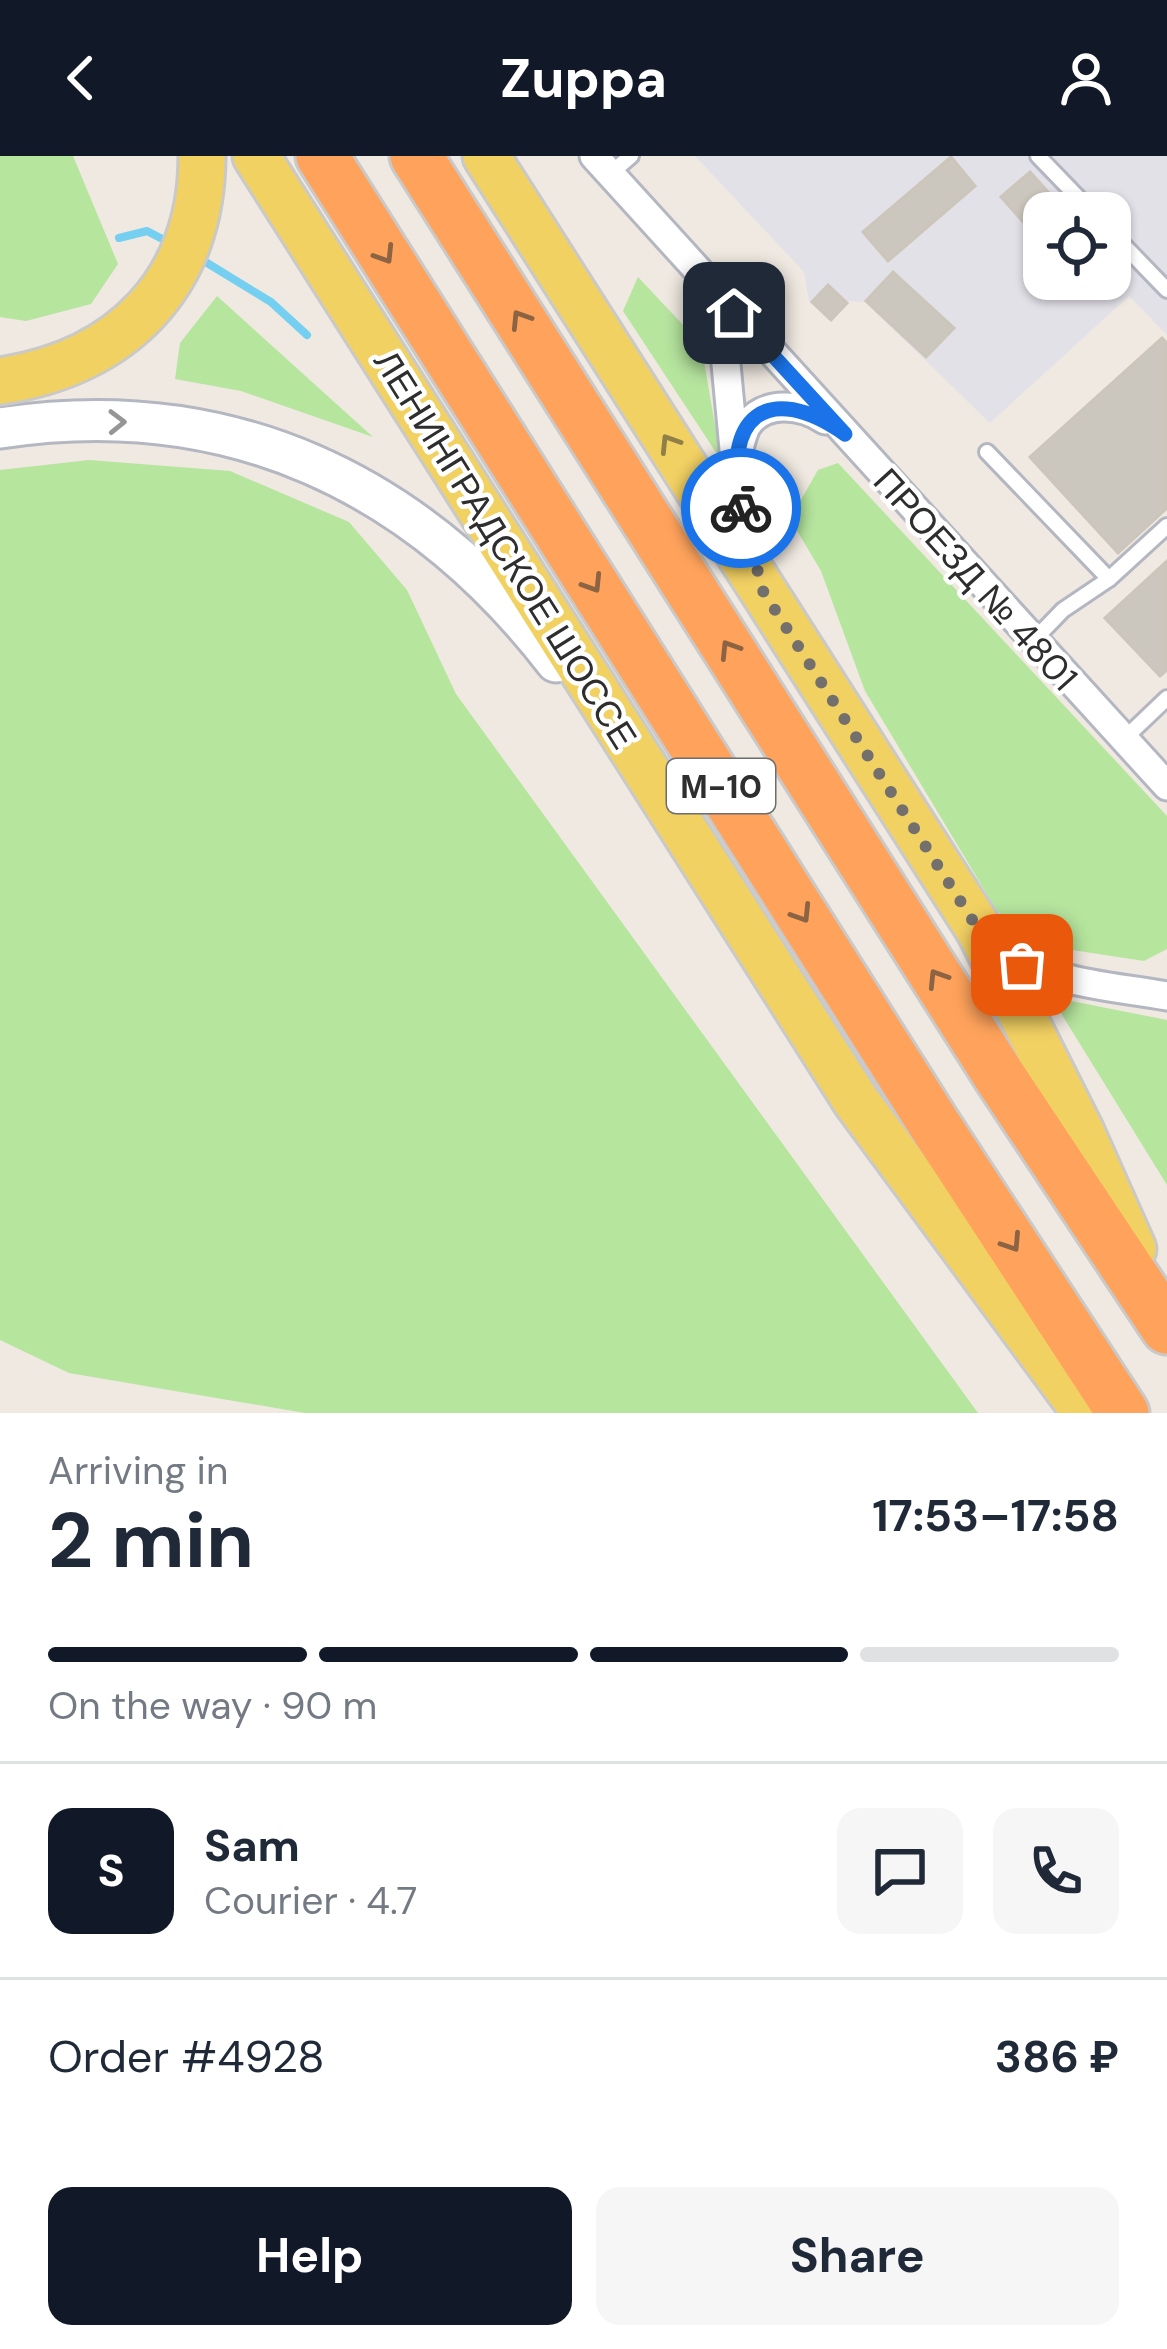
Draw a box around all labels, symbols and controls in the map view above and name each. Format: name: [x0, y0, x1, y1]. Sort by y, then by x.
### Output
text: Zuppa: [500, 43, 667, 114]
icon: back: [48, 45, 114, 111]
icon: person: [1053, 45, 1119, 111]
map controls: [1023, 192, 1131, 300]
button: locate: [1023, 192, 1131, 300]
one-way arrow: [371, 242, 393, 264]
pin: [683, 262, 785, 364]
icon: home: [701, 280, 767, 346]
one-way arrow: [512, 311, 534, 333]
street label: ЛЕНИНГРАДСКОЕ ШОССЕ: [363, 341, 648, 757]
one-way arrow: [108, 410, 127, 436]
one-way arrow: [661, 435, 683, 457]
courier: [681, 448, 801, 568]
street label: ПРОЕЗД № 4801: [863, 458, 1088, 701]
icon: bike: [708, 475, 774, 541]
one-way arrow: [579, 571, 601, 593]
one-way arrow: [721, 640, 743, 662]
road number: М-10: [667, 759, 775, 813]
one-way arrow: [787, 901, 810, 923]
pin: [971, 914, 1073, 1016]
icon: bag: [989, 932, 1055, 998]
one-way arrow: [929, 969, 952, 991]
one-way arrow: [997, 1229, 1019, 1251]
text: Arriving in: [48, 1445, 228, 1496]
text: 17:53–17:58: [872, 1486, 1119, 1545]
text: 2 min: [48, 1490, 254, 1591]
text: On the way · 90 m: [48, 1680, 377, 1731]
button: chat: [837, 1808, 963, 1934]
button: phone: [993, 1808, 1119, 1934]
text: Sam: [204, 1816, 300, 1875]
text: S: [97, 1841, 125, 1900]
text: Courier · 4.7: [204, 1875, 417, 1926]
text: Order #4928: [48, 2027, 325, 2086]
text: 386 ₽: [995, 2027, 1119, 2086]
button: Help: [48, 2187, 572, 2325]
button: Share: [596, 2187, 1119, 2325]

